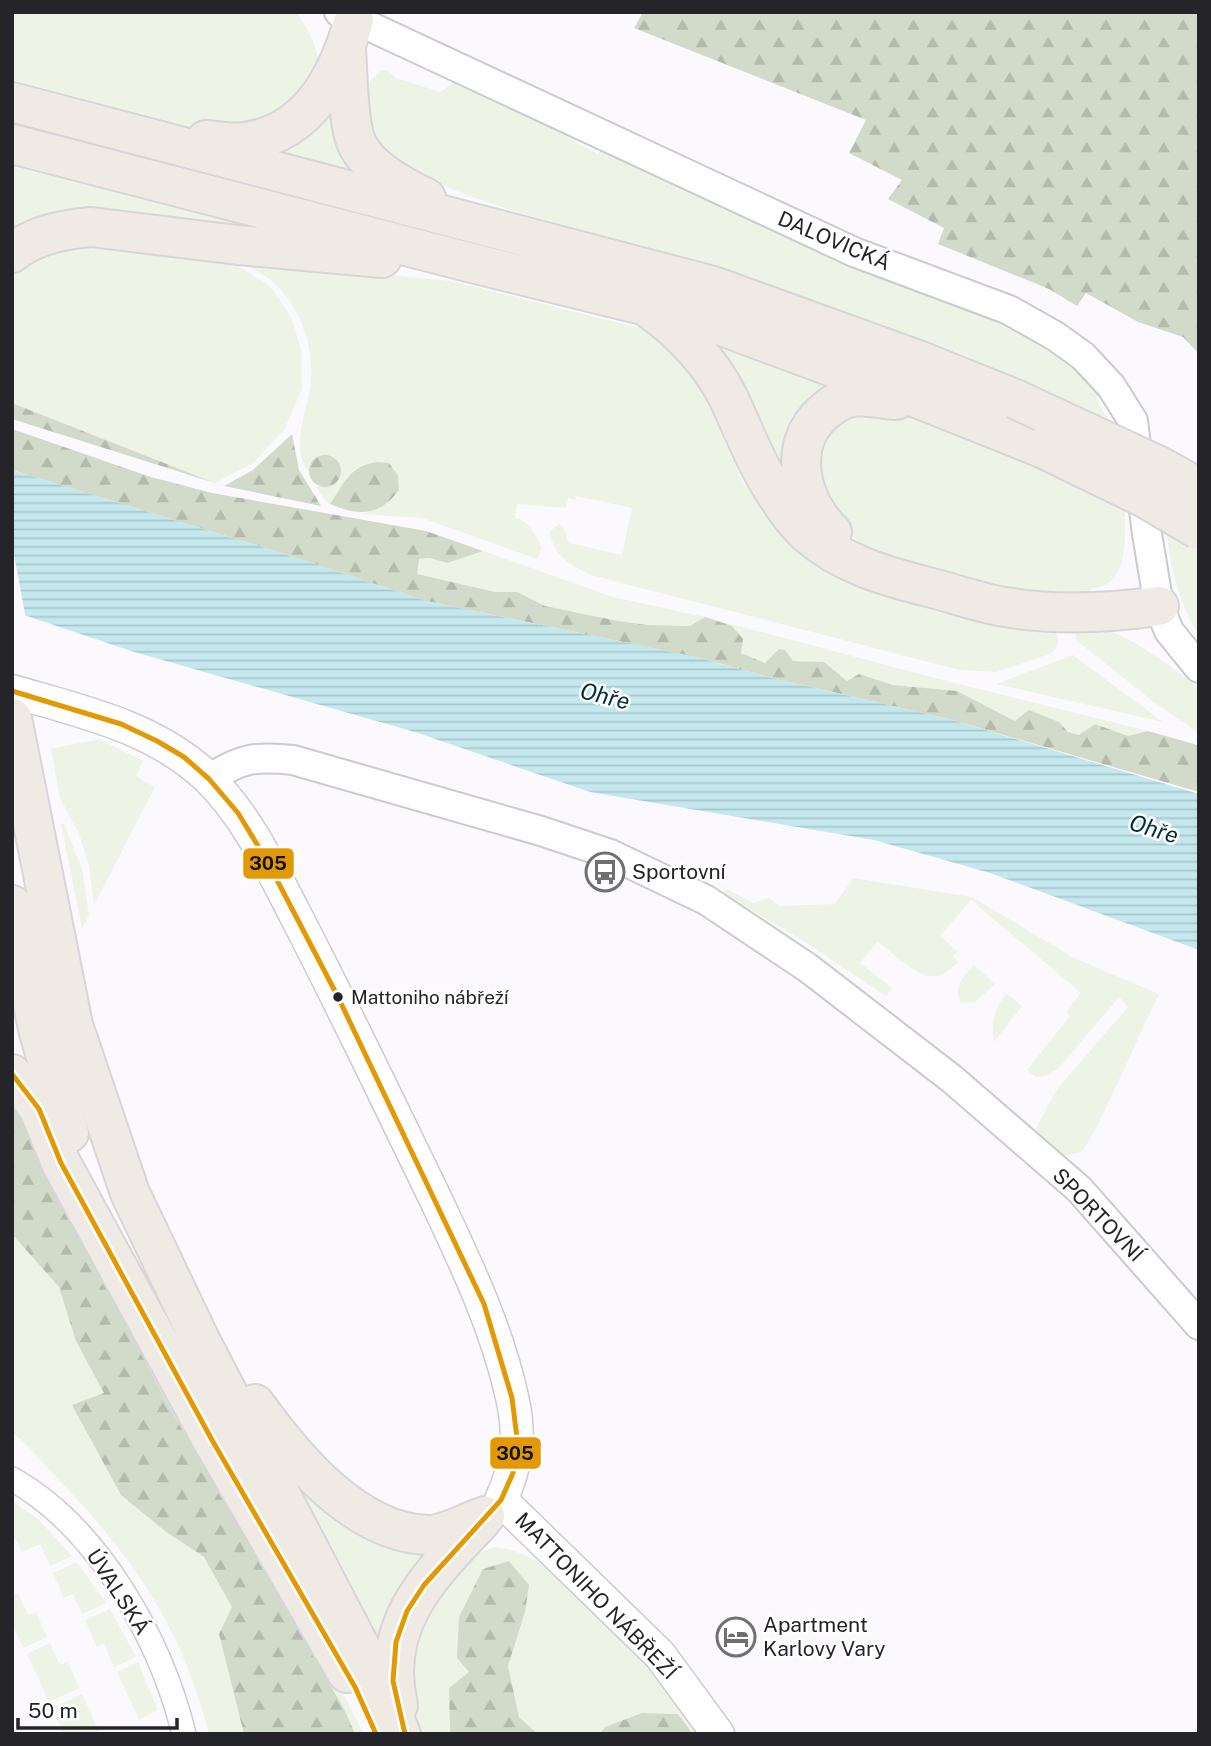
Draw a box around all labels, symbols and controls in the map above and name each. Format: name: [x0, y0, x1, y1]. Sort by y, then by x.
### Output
street label: DALOVICKÁ: [774, 206, 894, 275]
water label: Ohře: [578, 676, 633, 715]
water label: Ohře: [1126, 808, 1182, 849]
line badge: 305: [242, 847, 295, 880]
bus stop icon: Sportovní: [584, 851, 626, 893]
text: 305: [249, 852, 287, 874]
place label: Sportovní: [632, 859, 727, 884]
place label: Mattoniho nábřeží: [351, 986, 509, 1008]
marker: Mattoniho nábřeží: [331, 990, 345, 1004]
street label: SPORTOVNÍ: [1048, 1163, 1150, 1267]
line badge: 305: [489, 1436, 542, 1470]
text: 305: [496, 1442, 534, 1464]
street label: MATTONIHO NÁBŘEŽÍ: [510, 1507, 683, 1685]
street label: ÚVALSKÁ: [81, 1544, 155, 1639]
place label: Apartment Karlovy Vary: [763, 1612, 886, 1661]
hotel icon: Apartment Karlovy Vary: [715, 1616, 757, 1658]
scale bar: [18, 1686, 177, 1730]
text: 50 m: [28, 1698, 78, 1723]

